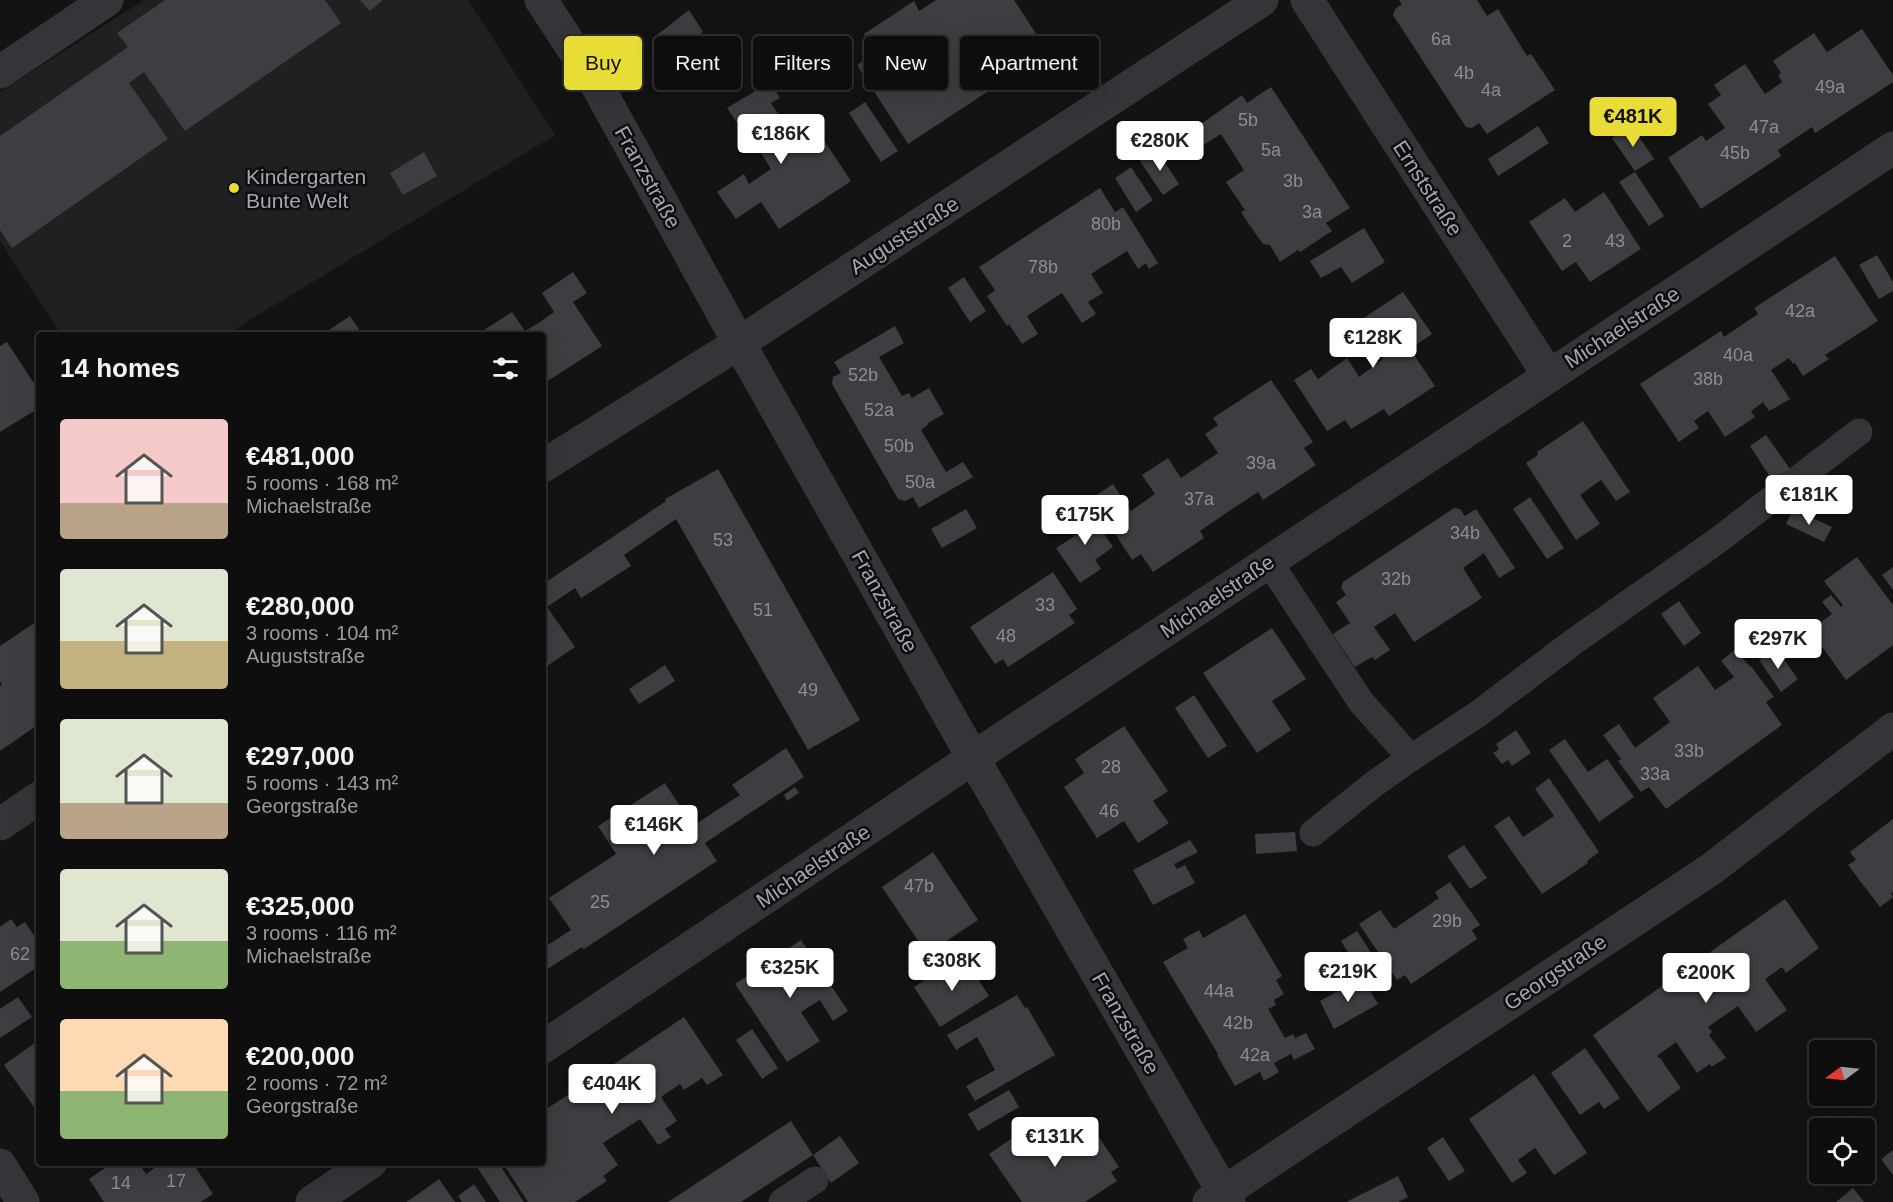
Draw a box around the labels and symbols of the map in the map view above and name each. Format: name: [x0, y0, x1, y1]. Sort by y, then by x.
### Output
house number: 6a: [1431, 29, 1452, 49]
house number: 4b: [1454, 63, 1474, 83]
house number: 49a: [1815, 77, 1846, 97]
house number: 4a: [1481, 80, 1502, 100]
pin: €481K: [1591, 97, 1675, 148]
house number: 5b: [1238, 110, 1258, 130]
pin: €186K: [739, 114, 823, 165]
house number: 47a: [1749, 117, 1780, 137]
pin: €280K: [1118, 121, 1202, 172]
street label: Franzstraße: [611, 122, 685, 232]
street label: Ernststraße: [1389, 136, 1467, 240]
house number: 5a: [1261, 140, 1282, 160]
house number: 45b: [1720, 143, 1750, 163]
place label: Kindergarten Bunte Welt: [246, 165, 366, 212]
house number: 3b: [1283, 171, 1303, 191]
marker: Kindergarten Bunte Welt: [227, 181, 241, 195]
street label: Auguststraße: [845, 191, 963, 279]
house number: 3a: [1302, 202, 1323, 222]
house number: 80b: [1091, 214, 1121, 234]
house number: 2: [1562, 231, 1572, 251]
house number: 43: [1605, 231, 1625, 251]
house number: 78b: [1028, 257, 1058, 277]
street label: Michaelstraße: [1560, 281, 1684, 373]
house number: 42a: [1785, 301, 1816, 321]
pin: €128K: [1331, 318, 1415, 369]
house number: 40a: [1723, 345, 1754, 365]
house number: 52b: [848, 365, 878, 385]
house number: 38b: [1693, 369, 1723, 389]
house number: 52a: [864, 400, 895, 420]
house number: 50b: [884, 436, 914, 456]
house number: 39a: [1246, 453, 1277, 473]
house number: 50a: [905, 472, 936, 492]
pin: €181K: [1767, 475, 1851, 526]
house number: 37a: [1184, 489, 1215, 509]
pin: €175K: [1043, 495, 1127, 546]
house number: 34b: [1450, 523, 1480, 543]
house number: 53: [713, 530, 733, 550]
street label: Franzstraße: [848, 546, 922, 656]
street label: Michaelstraße: [1156, 550, 1278, 642]
house number: 32b: [1381, 569, 1411, 589]
house number: 33: [1035, 595, 1055, 615]
house number: 51: [753, 600, 773, 620]
pin: €297K: [1736, 619, 1820, 670]
house number: 48: [996, 626, 1016, 646]
house number: 49: [798, 680, 818, 700]
house number: 33b: [1674, 741, 1704, 761]
house number: 28: [1101, 757, 1121, 777]
house number: 33a: [1640, 764, 1671, 784]
house number: 46: [1099, 801, 1119, 821]
pin: €146K: [612, 805, 696, 856]
street label: Michaelstraße: [752, 820, 874, 912]
house number: 47b: [904, 876, 934, 896]
house number: 25: [590, 892, 610, 912]
house number: 29b: [1432, 911, 1462, 931]
street label: Georgstraße: [1500, 930, 1610, 1014]
pin: €308K: [910, 941, 994, 992]
house number: 62: [10, 944, 30, 964]
pin: €325K: [748, 948, 832, 999]
pin: €219K: [1306, 952, 1390, 1003]
pin: €200K: [1664, 953, 1748, 1004]
street label: Franzstraße: [1088, 968, 1164, 1078]
house number: 44a: [1204, 981, 1235, 1001]
house number: 42b: [1223, 1013, 1253, 1033]
north arrow: [1809, 1040, 1875, 1106]
house number: 42a: [1240, 1045, 1271, 1065]
pin: €404K: [570, 1064, 654, 1115]
pin: €131K: [1013, 1117, 1097, 1168]
house number: 17: [166, 1171, 186, 1191]
house number: 14: [111, 1173, 131, 1193]

